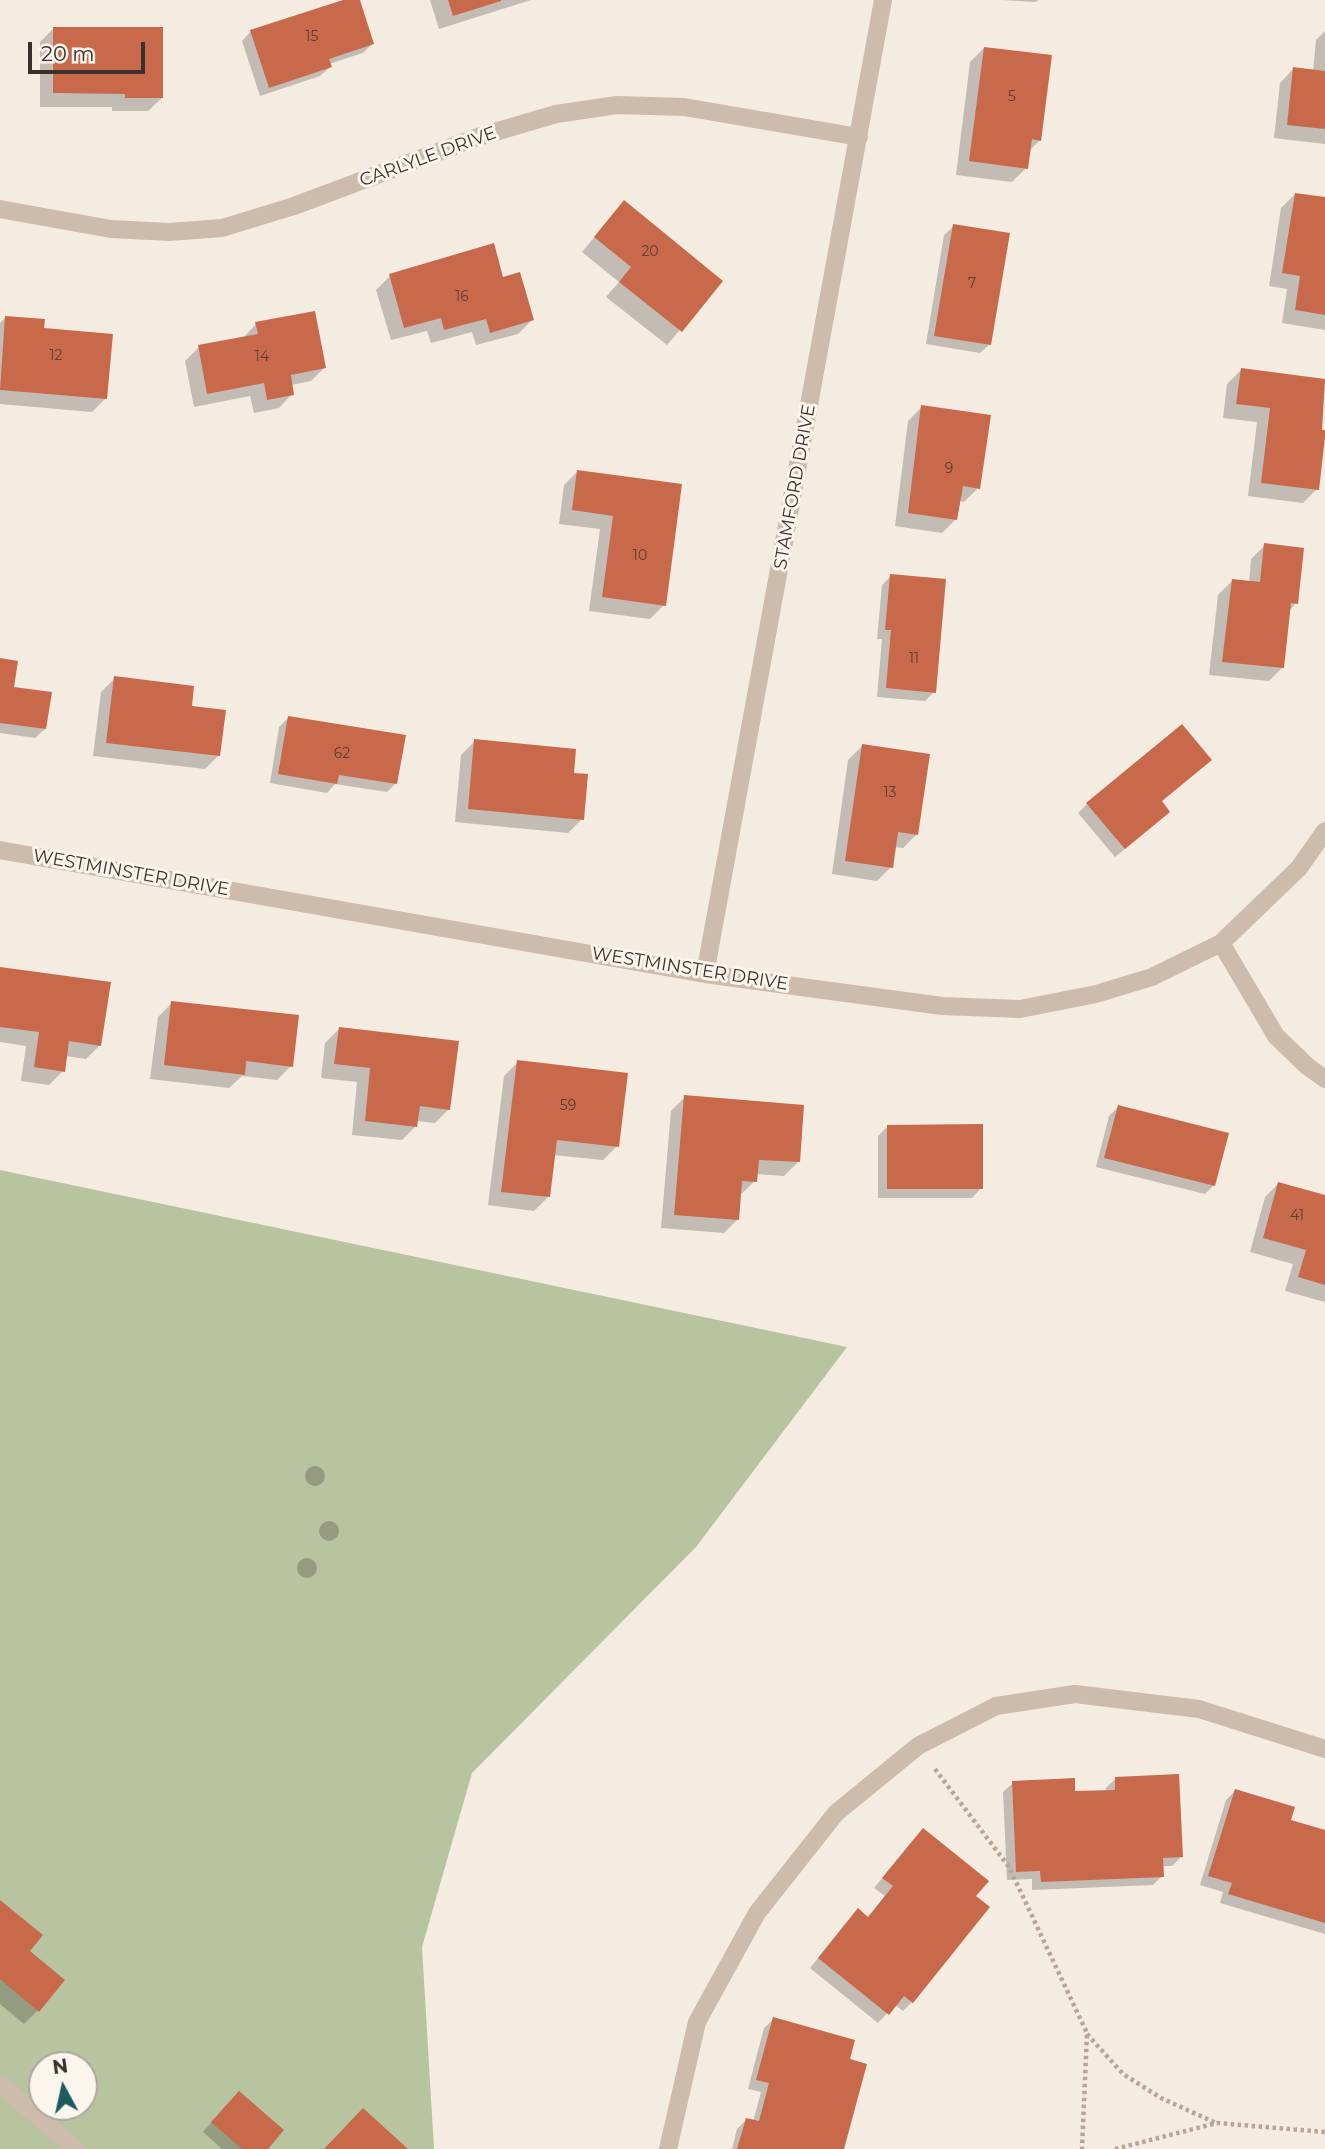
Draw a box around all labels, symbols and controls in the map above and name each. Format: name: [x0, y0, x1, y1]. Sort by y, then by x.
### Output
scale bar: [32, 28, 149, 72]
house number: 15: [306, 29, 318, 45]
text: 20 m: [41, 41, 95, 66]
house number: 5: [1008, 89, 1016, 105]
street label: CARLYLE DRIVE: [357, 122, 499, 192]
house number: 20: [641, 244, 659, 260]
house number: 7: [968, 276, 976, 292]
house number: 16: [455, 289, 469, 305]
house number: 12: [49, 348, 63, 364]
house number: 14: [255, 349, 269, 365]
street label: STAMFORD DRIVE: [770, 403, 820, 571]
house number: 9: [945, 461, 953, 477]
house number: 10: [633, 548, 647, 564]
house number: 11: [909, 651, 919, 667]
house number: 62: [334, 746, 350, 762]
house number: 13: [884, 785, 896, 801]
street label: WESTMINSTER DRIVE: [31, 845, 231, 901]
street label: WESTMINSTER DRIVE: [590, 943, 790, 995]
house number: 59: [560, 1098, 576, 1114]
house number: 41: [1290, 1208, 1304, 1224]
north arrow: [28, 2051, 98, 2121]
text: N: [51, 2054, 69, 2079]

